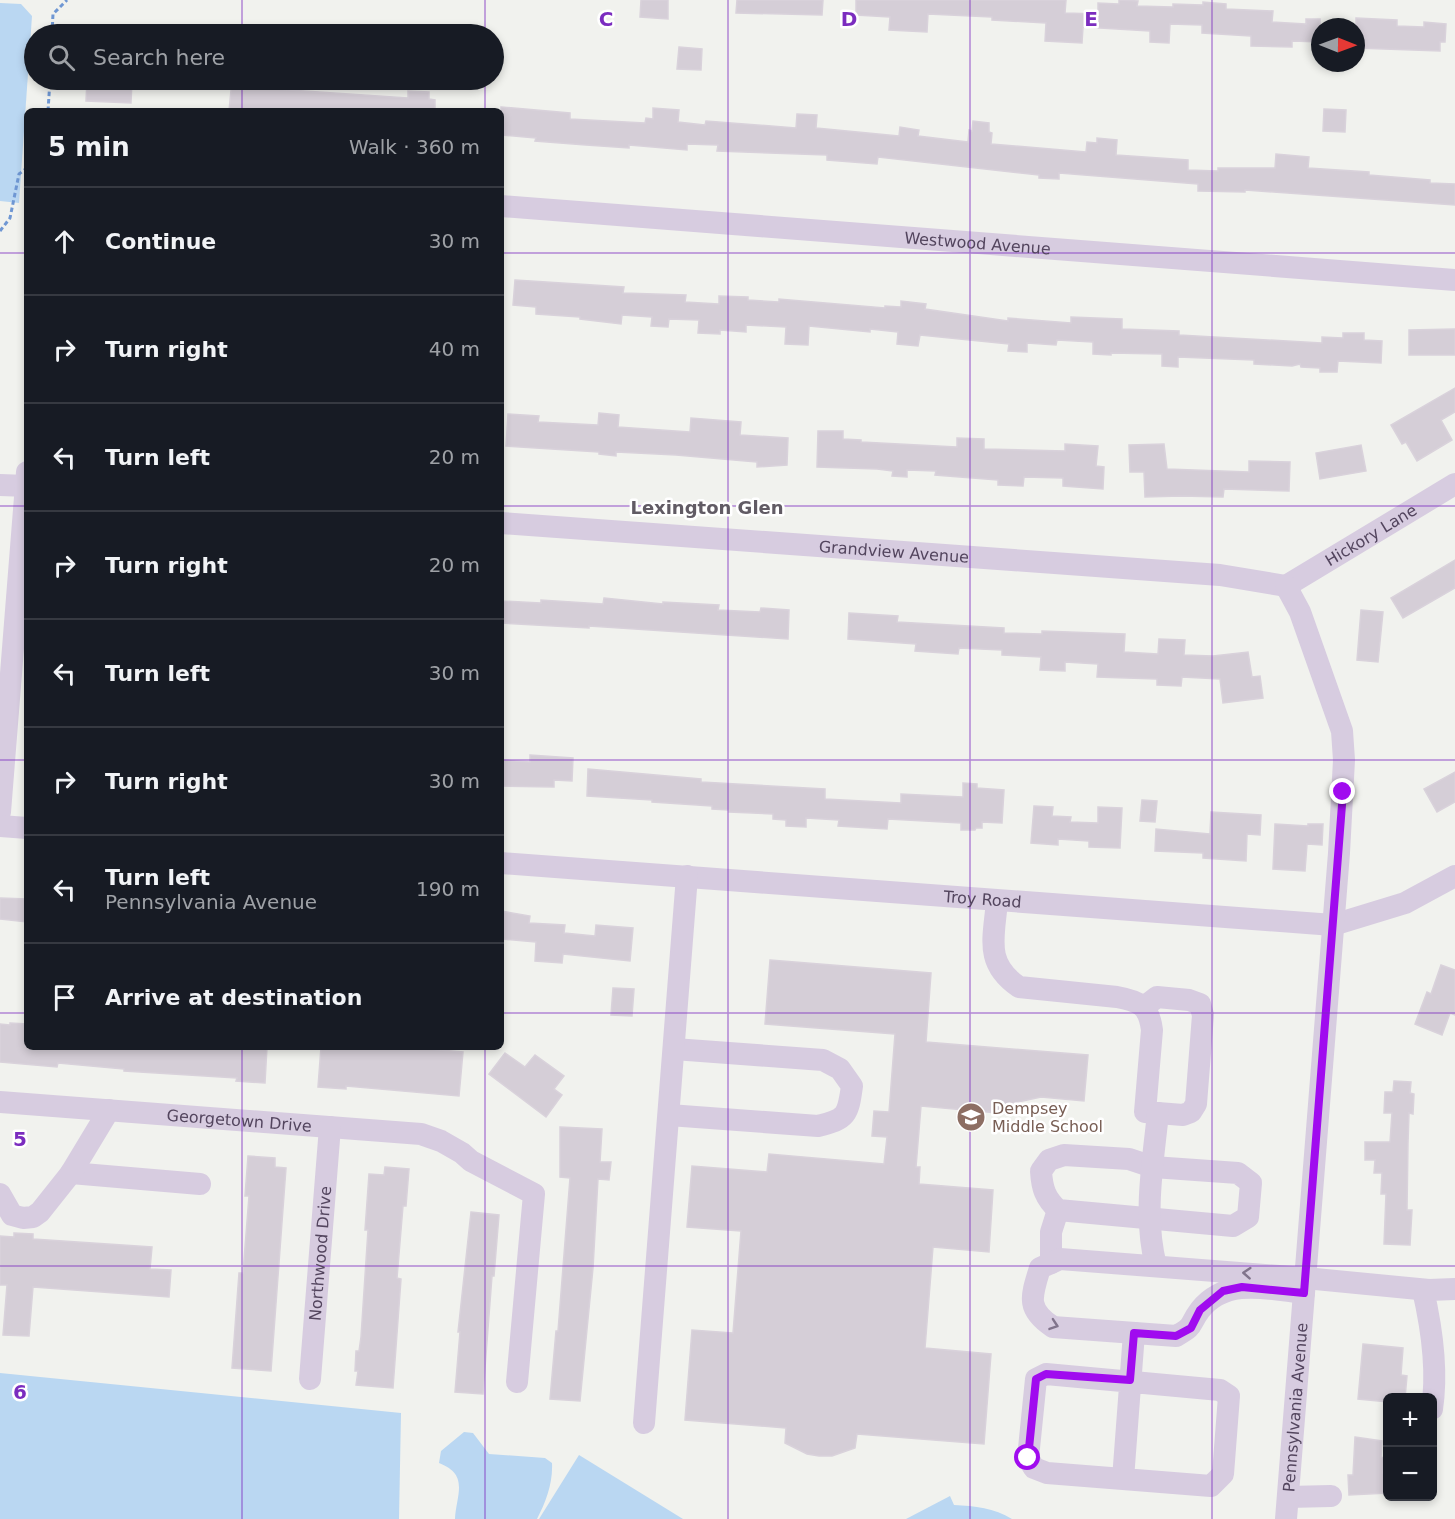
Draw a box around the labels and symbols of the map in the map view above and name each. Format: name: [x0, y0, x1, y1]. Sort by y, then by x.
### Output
text: C: [599, 7, 613, 31]
text: D: [841, 7, 857, 31]
text: E: [1084, 7, 1098, 31]
north arrow: [1311, 18, 1365, 72]
street label: Westwood Avenue: [904, 228, 1051, 258]
district label: Lexington Glen: [630, 497, 784, 518]
street label: Hickory Lane: [1321, 500, 1420, 570]
street label: Grandview Avenue: [818, 537, 970, 566]
route end: [1329, 778, 1355, 804]
street label: Troy Road: [942, 886, 1022, 911]
place label: Dempsey Middle School: [992, 1099, 1103, 1136]
school or university icon: Dempsey Middle School: [955, 1101, 987, 1133]
street label: Georgetown Drive: [166, 1105, 313, 1135]
text: 5: [13, 1127, 27, 1151]
street label: Northwood Drive: [305, 1185, 335, 1322]
one-way arrow: [1242, 1267, 1251, 1280]
one-way arrow: [1048, 1317, 1059, 1330]
street label: Pennsylvania Avenue: [1279, 1322, 1311, 1493]
text: 6: [13, 1380, 27, 1404]
route start: [1014, 1444, 1040, 1470]

